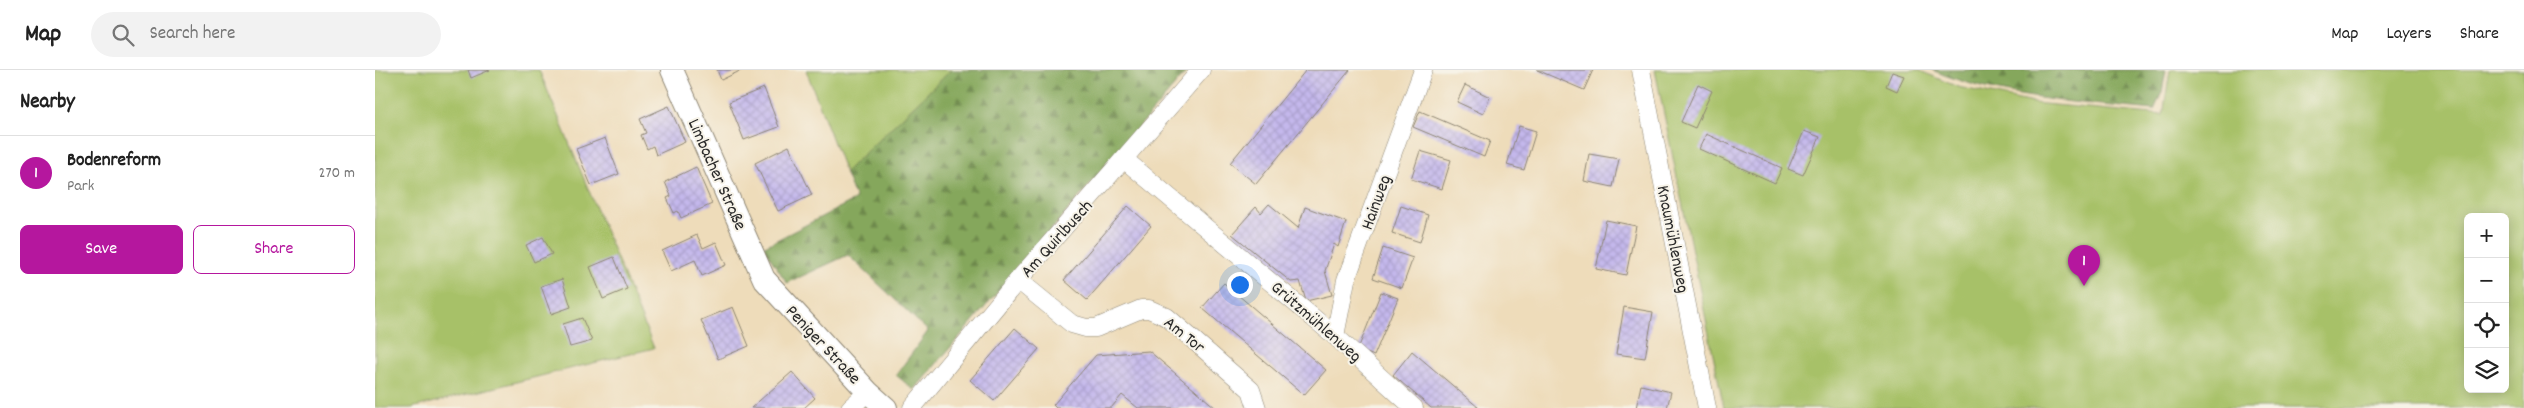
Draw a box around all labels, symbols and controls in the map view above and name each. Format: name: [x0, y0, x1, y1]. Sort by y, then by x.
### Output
search box: [91, 12, 441, 57]
text: Map: [25, 18, 61, 52]
icon: search: [109, 21, 137, 49]
text: Search here: [149, 21, 235, 48]
text: Map: [2331, 22, 2358, 47]
text: Layers: [2386, 22, 2432, 47]
text: Share: [2460, 22, 2499, 47]
text: Nearby: [20, 88, 75, 118]
street label: Limbacher Straße: [680, 115, 751, 235]
text: Bodenreform: [67, 148, 161, 175]
text: 1: [34, 162, 38, 185]
text: 270 m: [319, 162, 355, 185]
street label: Hainweg: [1356, 172, 1399, 234]
text: Park: [67, 175, 94, 198]
street label: Knaumühlenweg: [1649, 184, 1694, 296]
street label: Am Quirlbusch: [1016, 195, 1100, 284]
map controls: [2464, 213, 2509, 393]
button: +: [2464, 213, 2509, 258]
button: Save: [20, 225, 183, 274]
button: Share: [193, 225, 355, 274]
pin: 1: [2068, 245, 2100, 286]
button: −: [2464, 258, 2509, 303]
your location: [1227, 272, 1253, 298]
street label: Grützmühlenweg: [1264, 276, 1366, 370]
street label: Peniger Straße: [779, 300, 866, 391]
button: locate: [2464, 303, 2509, 348]
street label: Am Tor: [1157, 312, 1210, 361]
button: layers: [2464, 348, 2509, 393]

